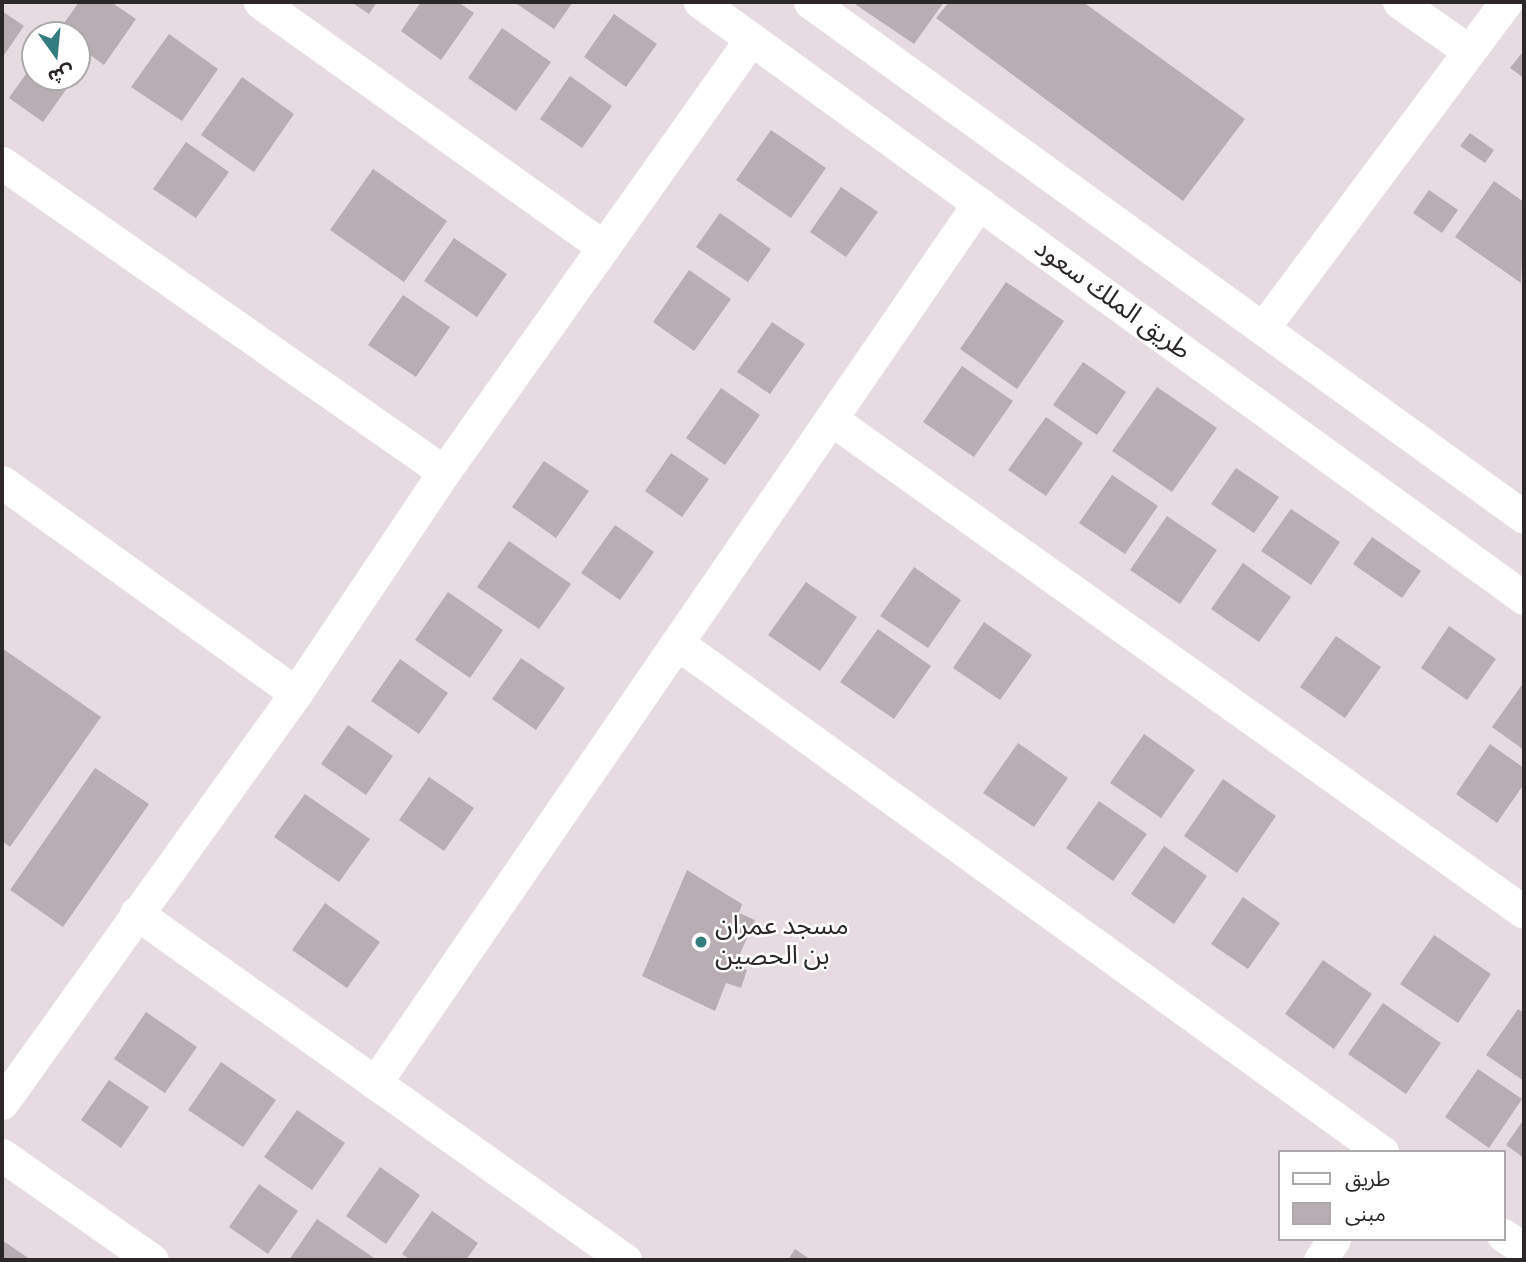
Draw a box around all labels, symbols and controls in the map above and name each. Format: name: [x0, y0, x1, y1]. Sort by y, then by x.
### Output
north arrow: [21, 21, 91, 91]
text: ش: [45, 59, 77, 89]
street label: طريق الملك سعود: [1028, 233, 1196, 367]
place label: مسجد عمران بن الحصين: [715, 911, 849, 972]
marker: مسجد عمران بن الحصين: [693, 934, 709, 950]
legend: [1278, 1150, 1505, 1241]
text: طريق: [1345, 1166, 1390, 1192]
text: مبنى: [1345, 1201, 1386, 1227]

